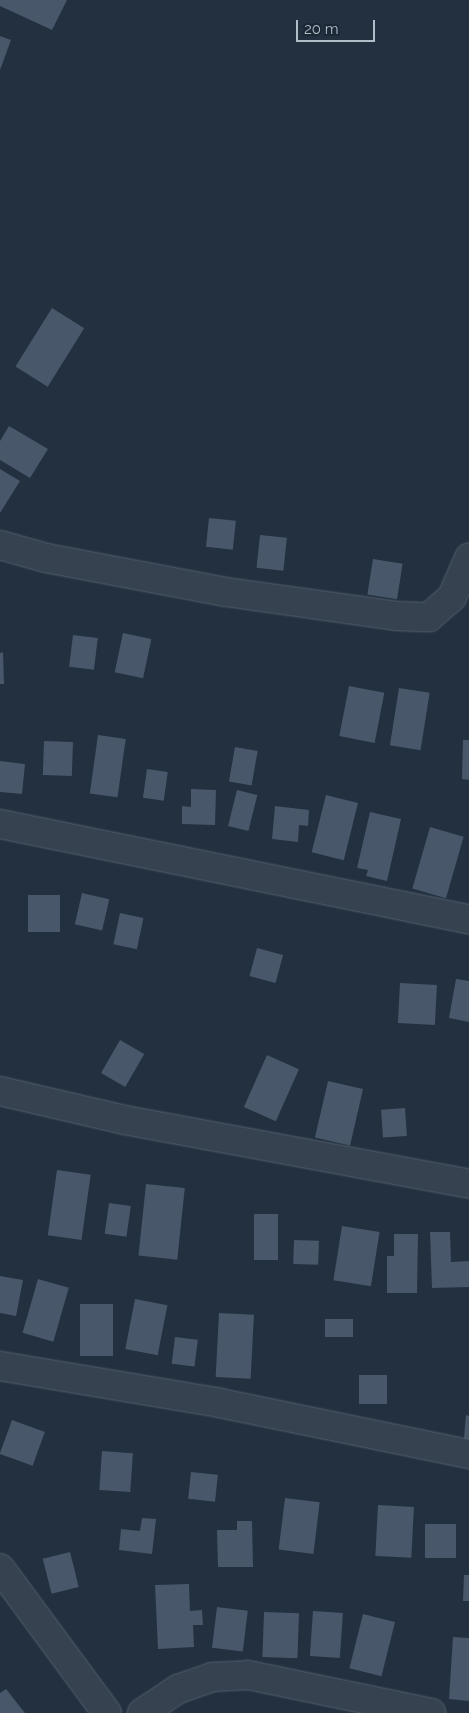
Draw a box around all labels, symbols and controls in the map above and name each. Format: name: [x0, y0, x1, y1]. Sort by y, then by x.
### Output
scale bar: [299, 10, 378, 42]
text: 20 m: [304, 20, 339, 38]

